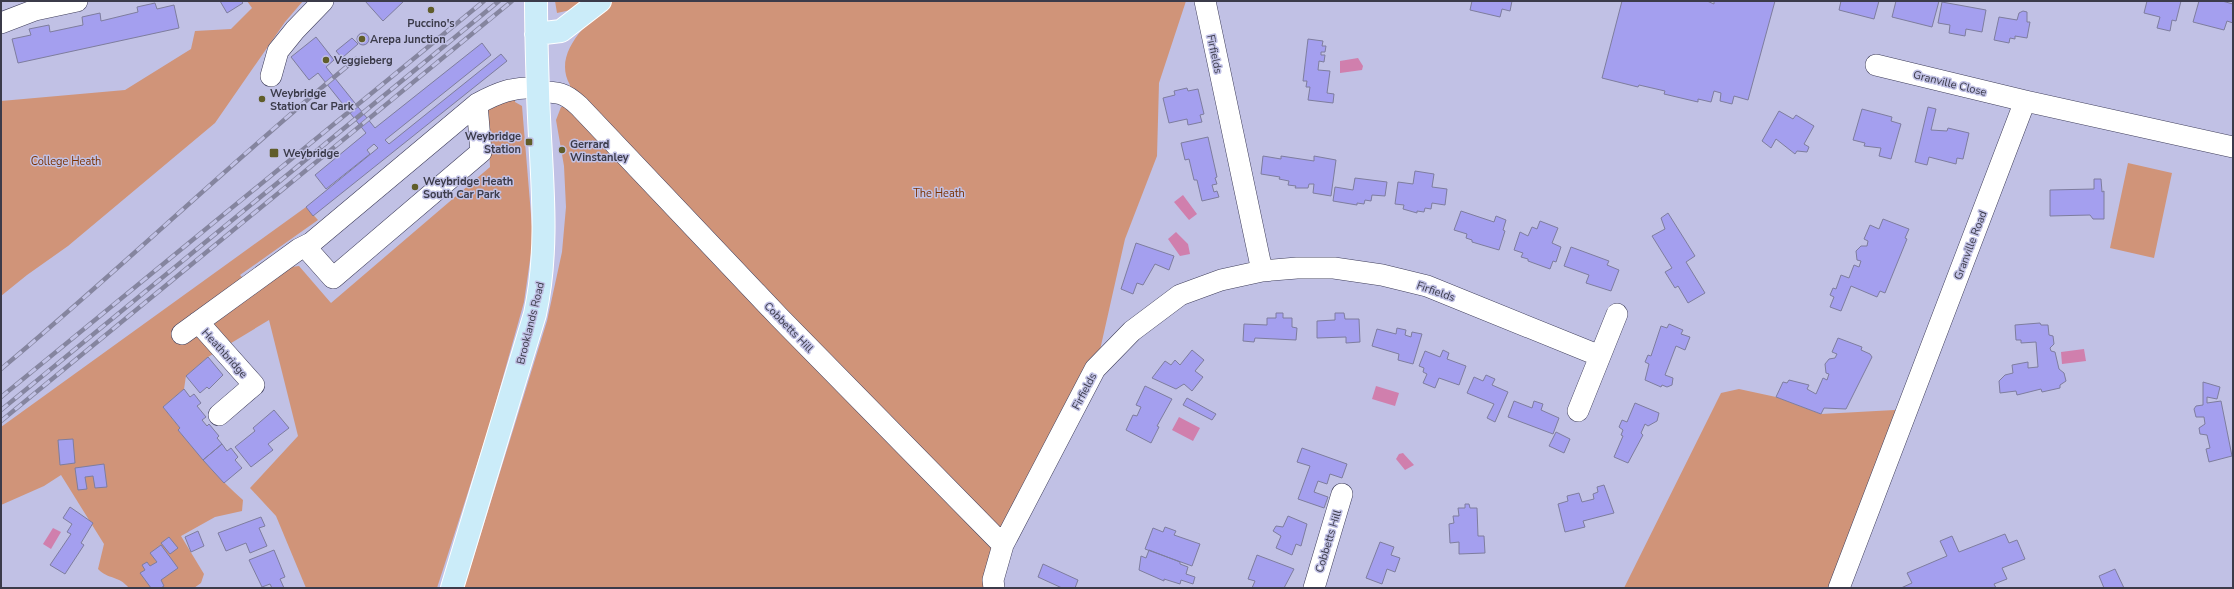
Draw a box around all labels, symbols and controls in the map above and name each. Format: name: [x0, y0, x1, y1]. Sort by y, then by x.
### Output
marker: Puccino's: [426, 5, 436, 15]
place label: Puccino's: [407, 16, 455, 31]
place label: Arepa Junction: [370, 32, 446, 47]
street label: Firfields: [1203, 33, 1226, 75]
marker: Arepa Junction: [357, 34, 367, 44]
place label: Veggieberg: [333, 53, 393, 68]
marker: Veggieberg: [321, 55, 331, 65]
street label: Granville Close: [1912, 67, 1988, 100]
place label: Weybridge Station Car Park: [270, 86, 355, 114]
marker: Weybridge Station Car Park: [257, 94, 267, 104]
place label: Weybridge Station: [465, 129, 521, 157]
marker: Weybridge Station: [524, 137, 534, 147]
place label: Gerrard Winstanley: [570, 137, 629, 165]
marker: Gerrard Winstanley: [557, 145, 567, 155]
place label: Weybridge: [283, 146, 339, 161]
marker: Weybridge: [268, 147, 280, 159]
park label: College Heath: [31, 154, 101, 169]
place label: Weybridge Heath South Car Park: [423, 174, 513, 202]
marker: Weybridge Heath South Car Park: [410, 182, 420, 192]
park label: The Heath: [913, 186, 965, 201]
street label: Granville Road: [1950, 208, 1991, 282]
street label: Firfields: [1415, 278, 1457, 305]
street label: Brooklands Road: [513, 280, 548, 366]
street label: Cobbetts Hill: [761, 299, 817, 356]
street label: Heathbridge: [198, 325, 251, 381]
street label: Firfields: [1068, 370, 1100, 412]
street label: Cobbetts Hill: [1312, 507, 1345, 574]

